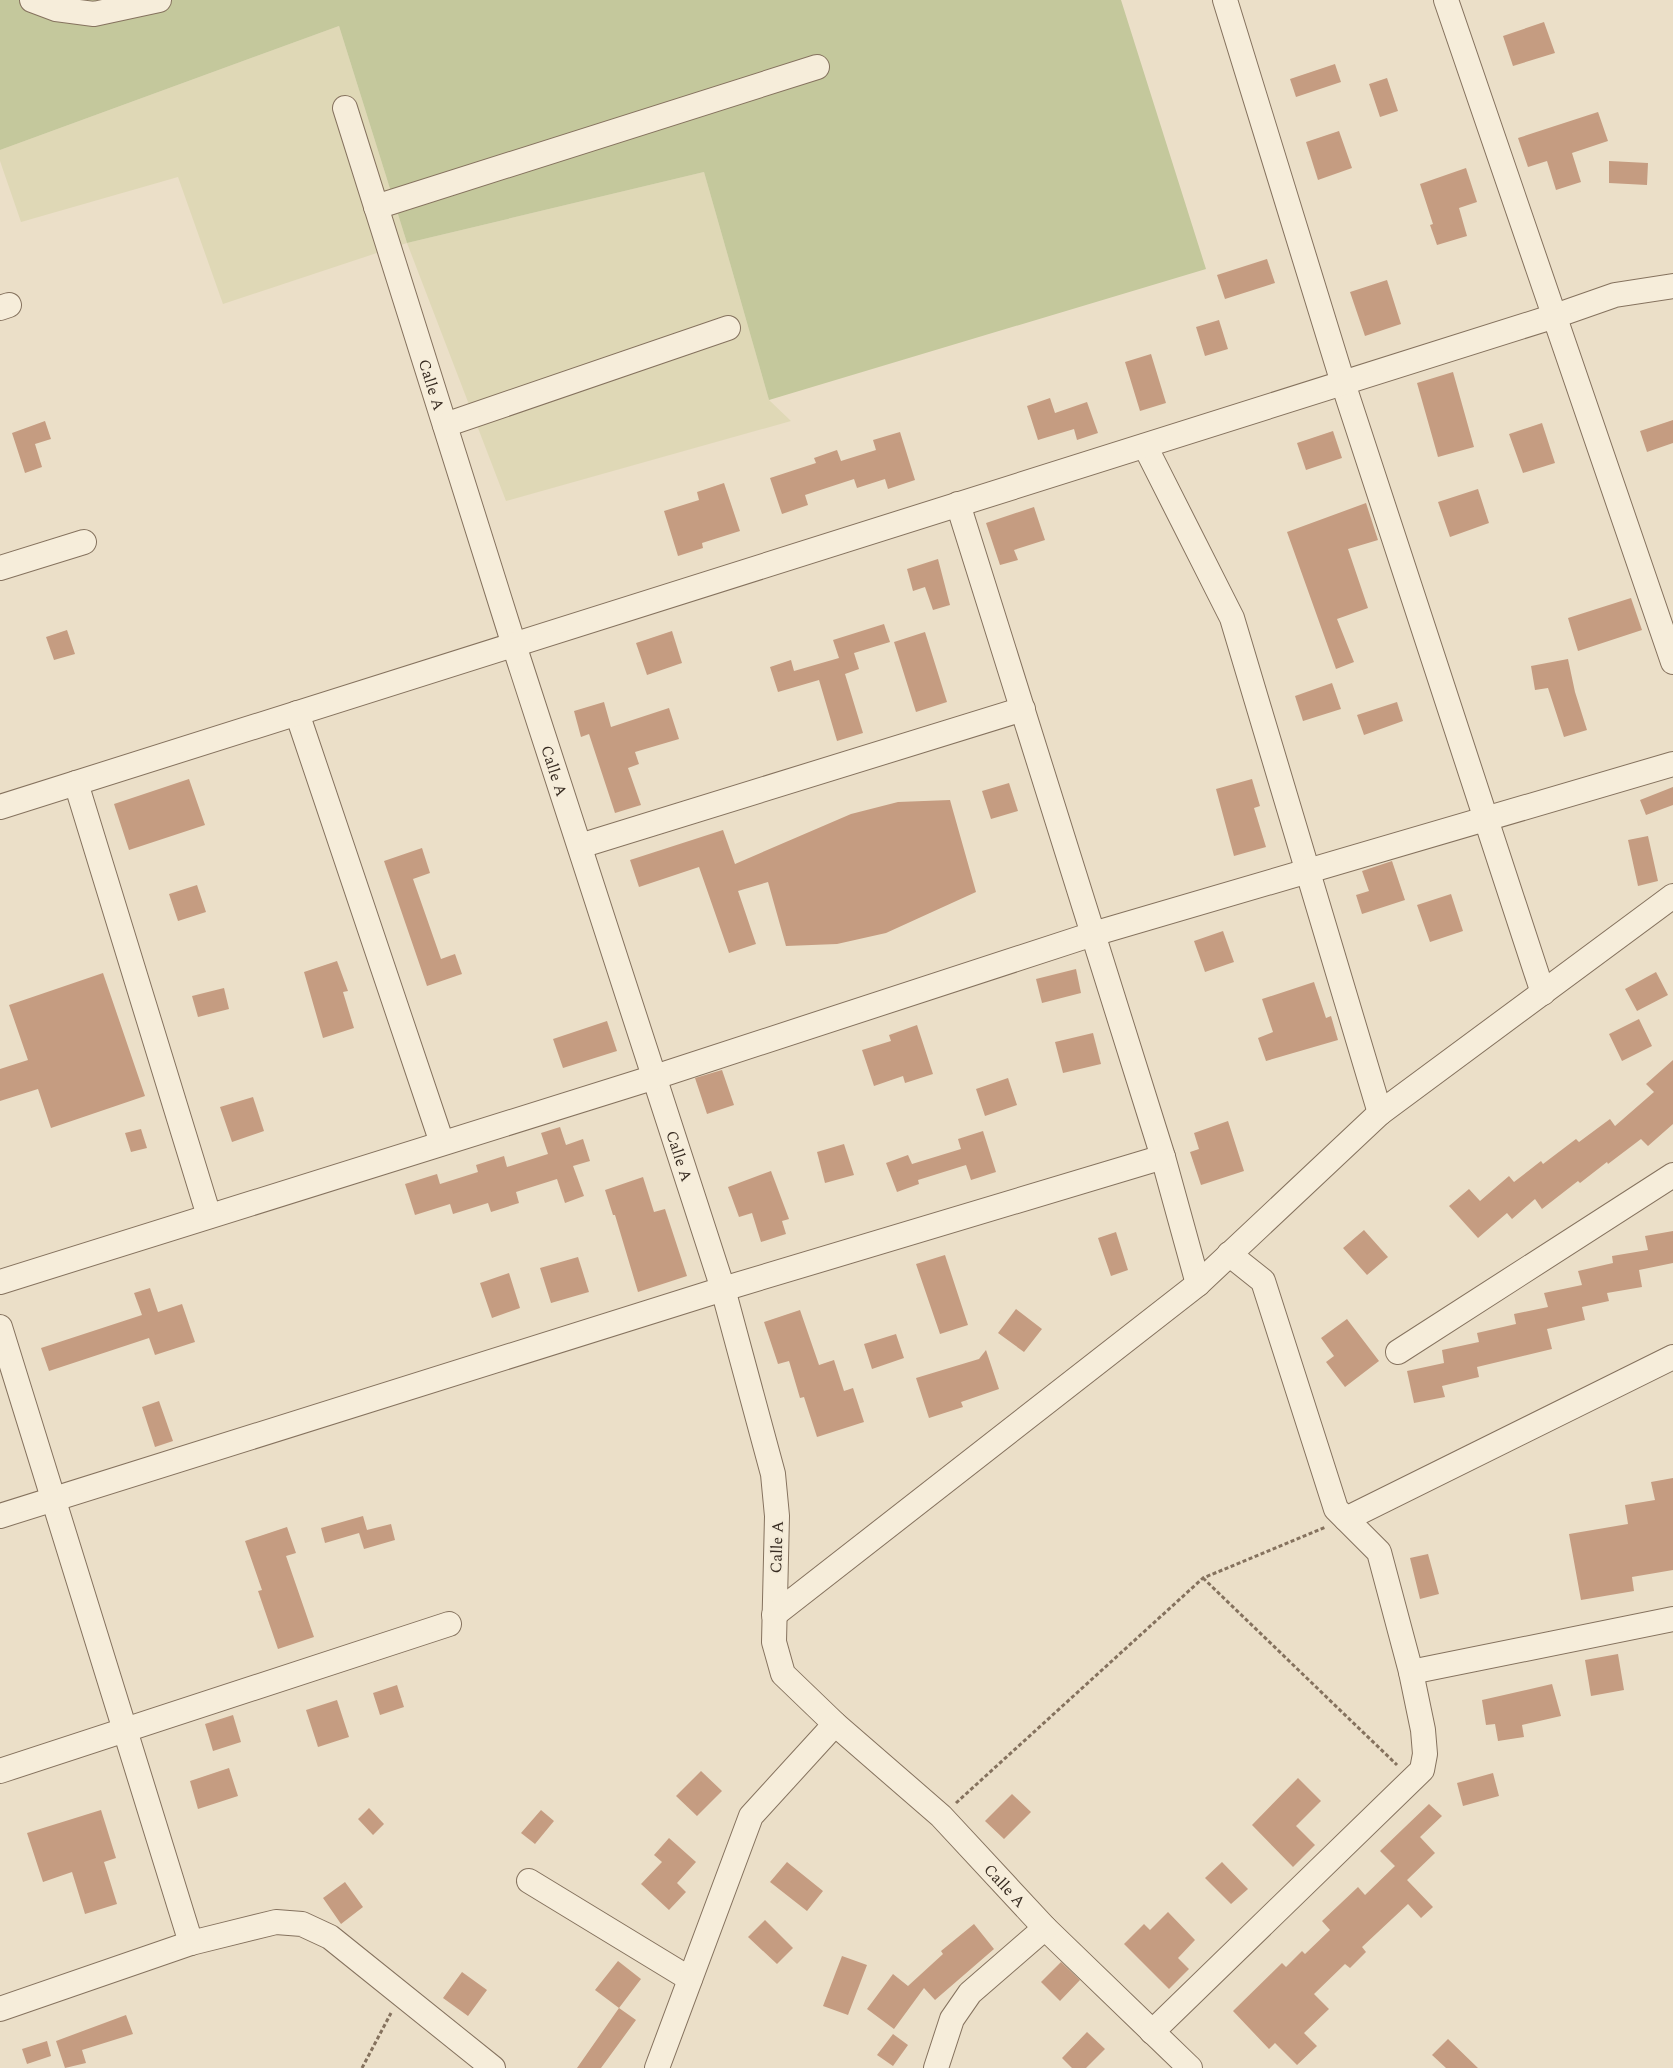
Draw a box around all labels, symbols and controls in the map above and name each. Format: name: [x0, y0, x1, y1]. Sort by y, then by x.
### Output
street label: Calle A: [412, 356, 450, 414]
street label: Calle A: [534, 742, 573, 800]
street label: Calle A: [659, 1127, 698, 1185]
street label: Calle A: [764, 1520, 790, 1574]
street label: Calle A: [978, 1858, 1031, 1913]

